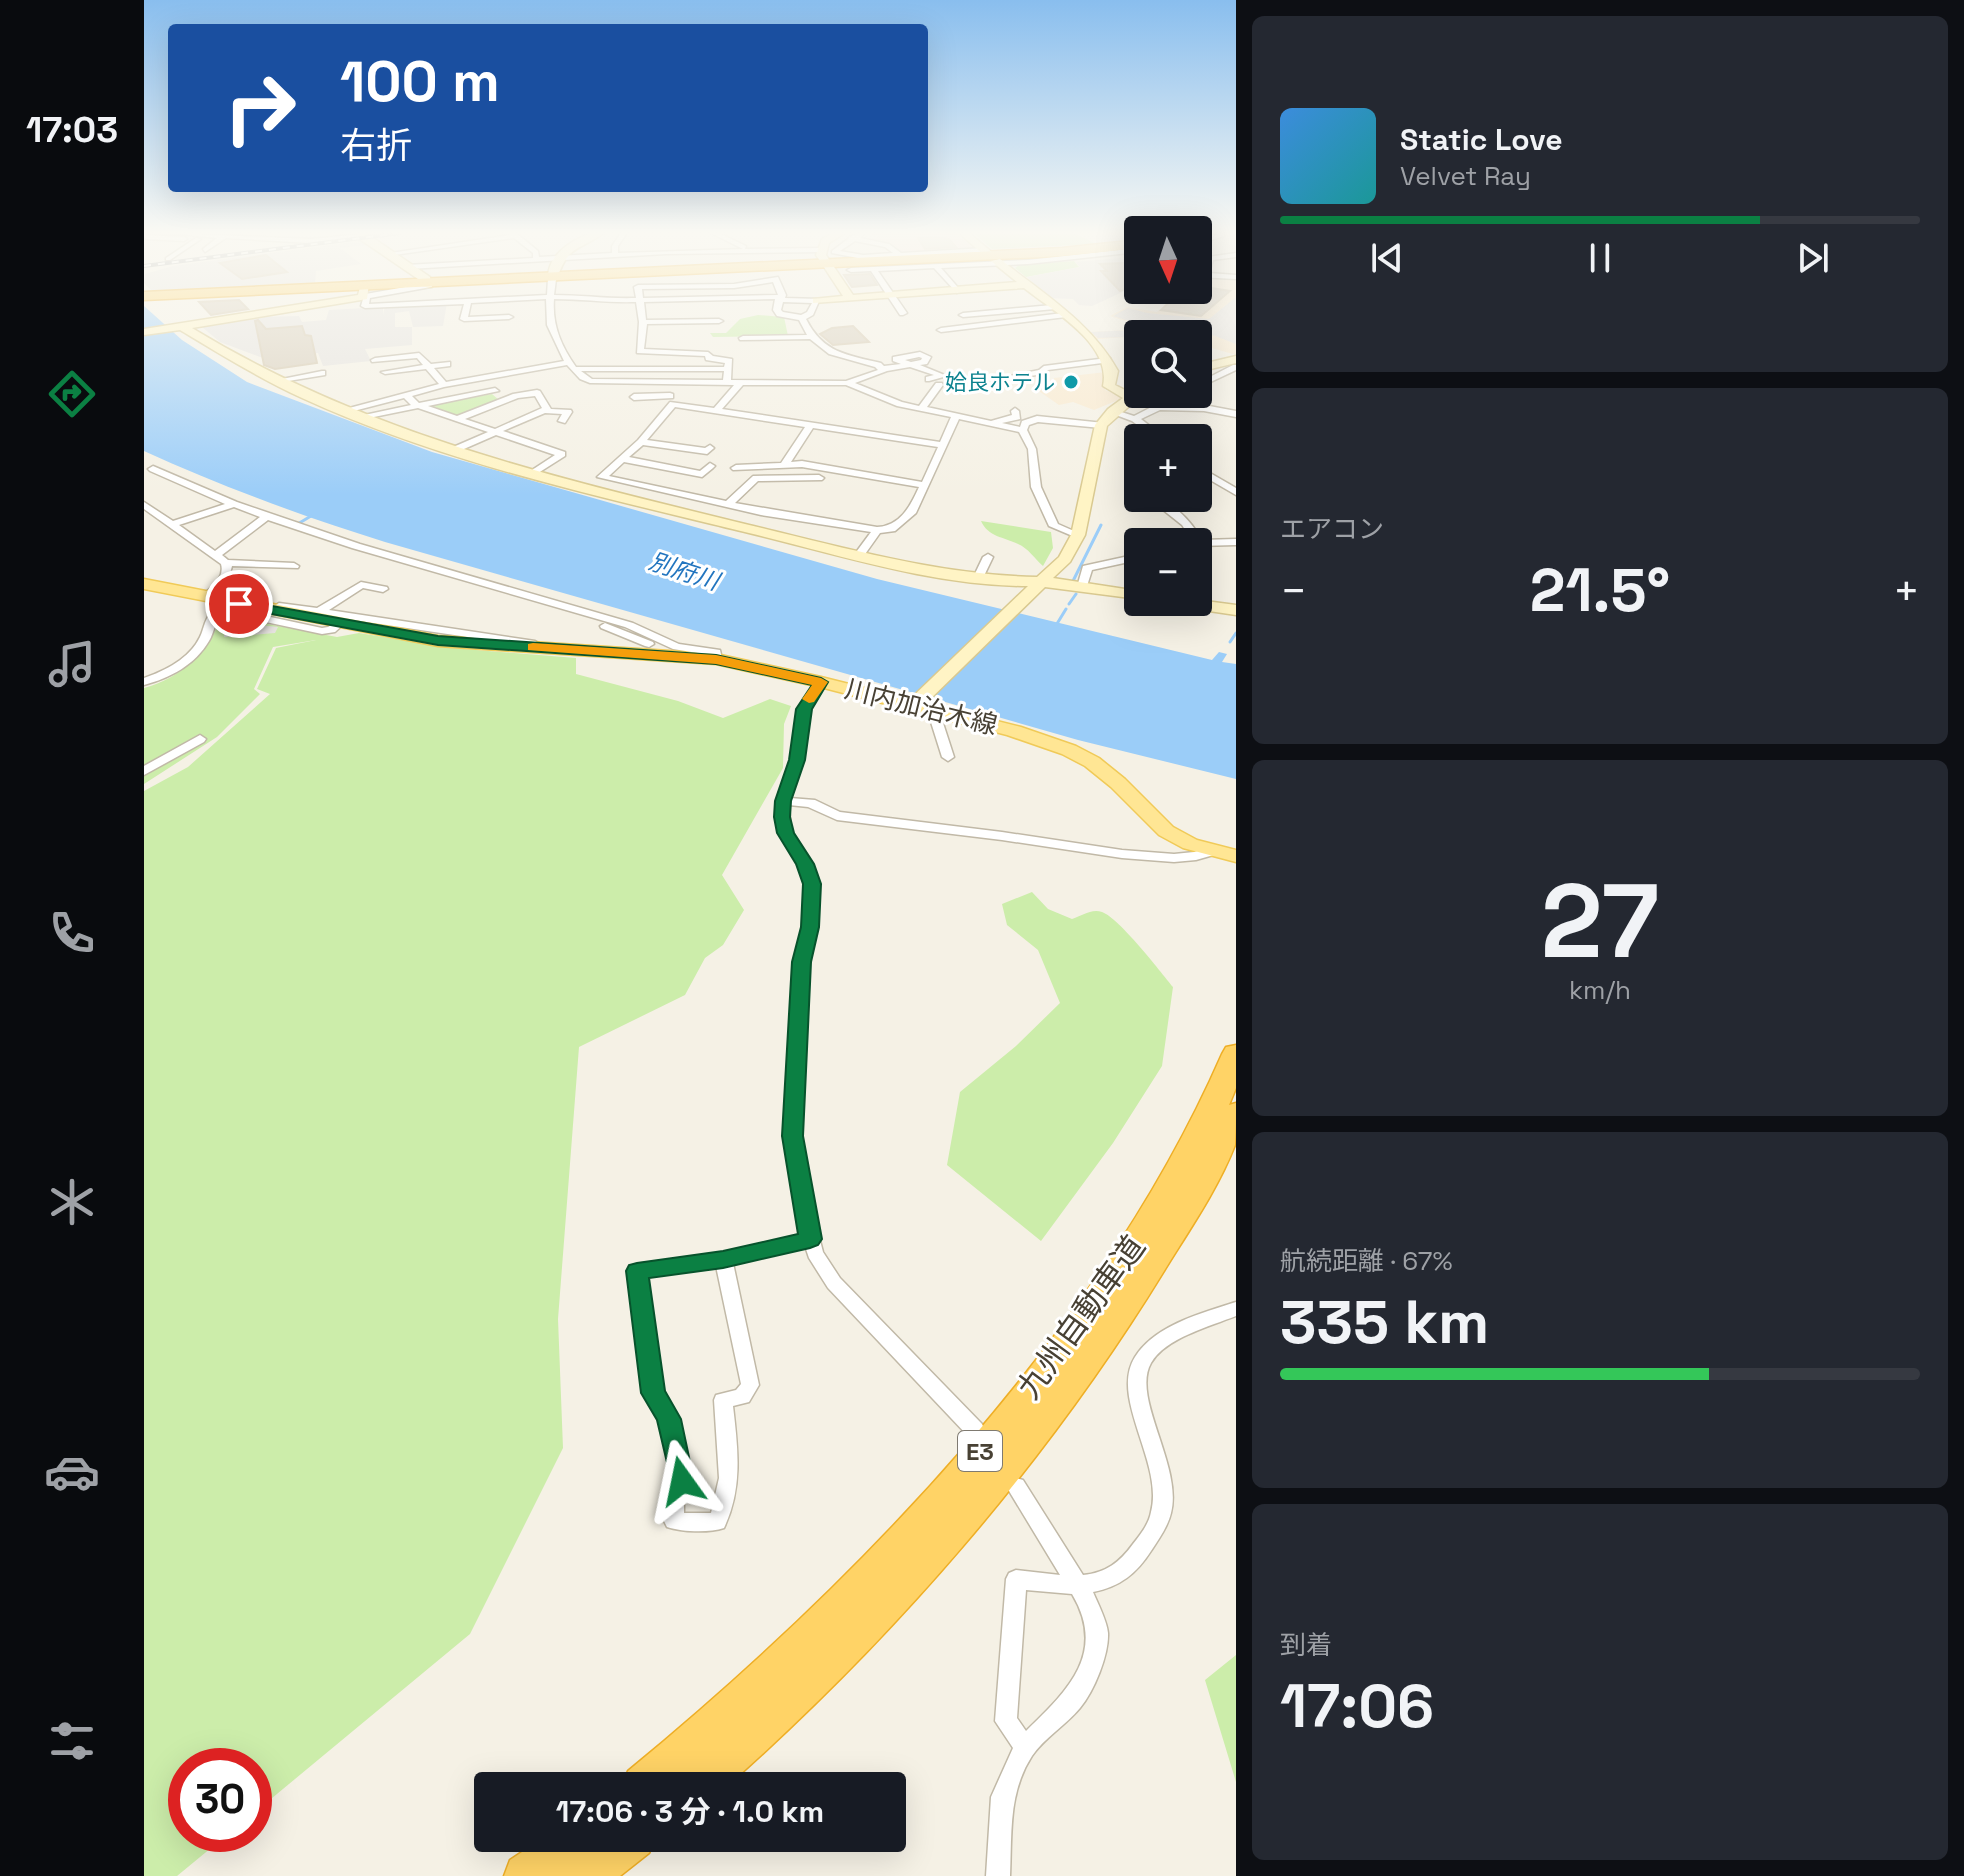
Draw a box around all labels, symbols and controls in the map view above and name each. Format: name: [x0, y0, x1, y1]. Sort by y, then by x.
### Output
text: 100 m: [340, 46, 500, 117]
icon: right: [208, 56, 312, 160]
text: 17:03: [26, 107, 118, 153]
text: Static Love: [1400, 120, 1563, 159]
text: 右折: [340, 123, 412, 169]
text: Velvet Ray: [1400, 159, 1531, 193]
north arrow: [1124, 216, 1212, 304]
map controls: [1124, 216, 1212, 616]
icon: previous: [1365, 236, 1409, 280]
icon: pause: [1578, 236, 1622, 280]
icon: next: [1791, 236, 1835, 280]
button: search: [1124, 320, 1212, 408]
icon: directions: [44, 366, 100, 422]
place label: 姶良ホテル: [945, 368, 1055, 396]
marker: 姶良ホテル: [1062, 373, 1080, 391]
button: +: [1124, 424, 1212, 512]
text: エアコン: [1280, 512, 1384, 546]
button: −: [1124, 528, 1212, 616]
water label: 別府川: [645, 545, 726, 598]
text: 21.5°: [1530, 552, 1670, 629]
text: −: [1280, 563, 1307, 619]
text: +: [1893, 563, 1920, 619]
pin: [205, 570, 273, 638]
icon: arrive: [217, 582, 261, 626]
icon: music: [44, 636, 100, 692]
street label: 川内加治木線: [841, 672, 1001, 742]
text: 27: [1541, 855, 1659, 987]
icon: phone: [44, 905, 100, 961]
text: km/h: [1569, 973, 1631, 1007]
icon: climate: [44, 1174, 100, 1230]
street label: 九州自動車道: [1008, 1228, 1154, 1406]
text: 航続距離 · 67%: [1280, 1244, 1453, 1278]
text: 335 km: [1280, 1284, 1489, 1361]
road number: E3: [958, 1431, 1002, 1471]
position arrow: [640, 1439, 724, 1523]
icon: car: [44, 1444, 100, 1500]
text: 到着: [1280, 1628, 1332, 1662]
text: 17:06: [1280, 1668, 1434, 1745]
icon: filters: [44, 1713, 100, 1769]
speed limit sign: 30: [168, 1748, 272, 1852]
text: 17:06 · 3 分 · 1.0 km: [556, 1792, 824, 1831]

